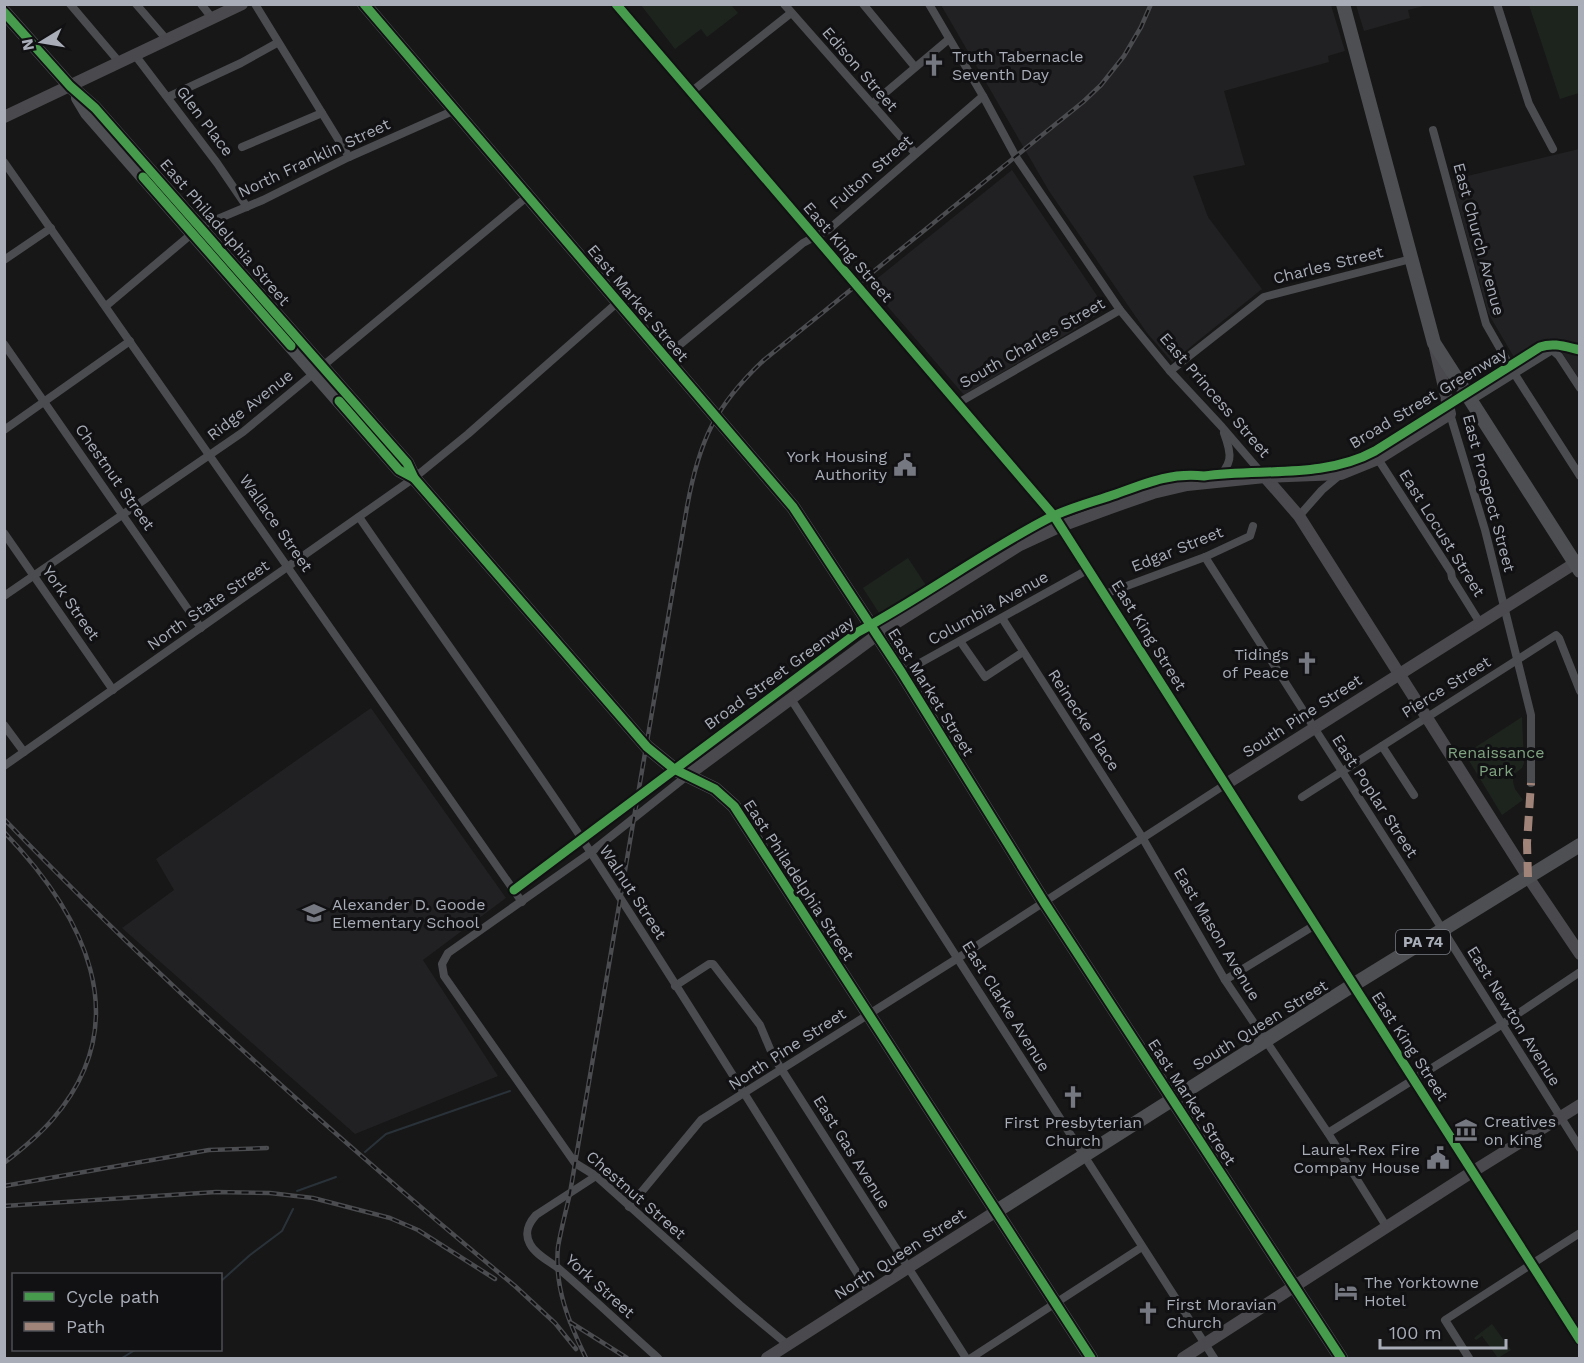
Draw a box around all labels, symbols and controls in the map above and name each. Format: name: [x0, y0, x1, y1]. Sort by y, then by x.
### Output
north arrow: [12, 12, 72, 72]
street label: Edison Street: [818, 23, 902, 115]
text: N: [17, 37, 38, 52]
place label: Truth Tabernacle Seventh Day: [952, 47, 1084, 84]
church icon: Truth Tabernacle Seventh Day: [921, 52, 947, 78]
street label: Glen Place: [172, 82, 238, 160]
street label: North Franklin Street: [235, 114, 393, 202]
street label: Fulton Street: [826, 131, 916, 213]
street label: East Philadelphia Street: [156, 155, 294, 310]
street label: East Church Avenue: [1449, 161, 1509, 317]
street label: East King Street: [799, 198, 897, 306]
street label: East Market Street: [583, 241, 693, 366]
street label: Charles Street: [1271, 242, 1385, 288]
street label: South Charles Street: [956, 294, 1108, 392]
street label: East Princess Street: [1156, 329, 1275, 461]
street label: Broad Street Greenway: [1346, 343, 1511, 453]
street label: Ridge Avenue: [203, 365, 297, 445]
street label: East Prospect Street: [1459, 412, 1519, 574]
street label: Chestnut Street: [71, 420, 159, 534]
place label: York Housing Authority: [787, 447, 888, 484]
public building icon: York Housing Authority: [892, 452, 918, 478]
street label: East Locust Street: [1395, 466, 1489, 600]
street label: Wallace Street: [235, 471, 317, 576]
street label: Edgar Street: [1128, 522, 1226, 576]
street label: North State Street: [143, 556, 273, 654]
street label: York Street: [38, 562, 104, 644]
street label: Columbia Avenue: [924, 567, 1052, 649]
street label: East King Street: [1107, 576, 1191, 694]
street label: Broad Street Greenway: [700, 612, 858, 734]
street label: East Market Street: [884, 625, 978, 760]
place label: Tidings of Peace: [1222, 645, 1289, 682]
church icon: Tidings of Peace: [1294, 650, 1320, 676]
street label: Pierce Street: [1398, 652, 1494, 722]
street label: Reinecke Place: [1044, 666, 1124, 774]
street label: South Pine Street: [1239, 670, 1366, 762]
street label: East Poplar Street: [1328, 731, 1422, 861]
park label: Renaissance Park: [1448, 743, 1544, 780]
street label: East Philadelphia Street: [740, 796, 858, 964]
street label: Walnut Street: [595, 841, 671, 943]
street label: East Mason Avenue: [1170, 864, 1264, 1004]
place label: Alexander D. Goode Elementary School: [332, 895, 485, 932]
school or university icon: Alexander D. Goode Elementary School: [301, 900, 327, 926]
road number: PA 74: [1396, 930, 1450, 954]
street label: East Clarke Avenue: [958, 937, 1054, 1075]
street label: East Newton Avenue: [1463, 942, 1565, 1090]
street label: South Queen Street: [1189, 976, 1331, 1074]
street label: East King Street: [1368, 988, 1453, 1105]
street label: North Pine Street: [725, 1004, 849, 1094]
street label: East Market Street: [1144, 1035, 1240, 1169]
church icon: First Presbyterian Church: [1060, 1084, 1086, 1110]
street label: East Gas Avenue: [809, 1092, 895, 1212]
place label: Creatives on King: [1484, 1112, 1556, 1149]
place label: First Presbyterian Church: [1004, 1113, 1142, 1150]
museum icon: Creatives on King: [1453, 1117, 1479, 1143]
place label: Laurel-Rex Fire Company House: [1293, 1140, 1420, 1177]
public building icon: Laurel-Rex Fire Company House: [1425, 1145, 1451, 1171]
street label: Chestnut Street: [582, 1147, 690, 1243]
street label: North Queen Street: [831, 1204, 970, 1304]
street label: York Street: [562, 1250, 639, 1322]
legend: [12, 1273, 222, 1351]
place label: The Yorktowne Hotel: [1364, 1273, 1479, 1310]
hotel icon: The Yorktowne Hotel: [1333, 1278, 1359, 1304]
text: Cycle path: [66, 1286, 160, 1307]
place label: First Moravian Church: [1166, 1295, 1277, 1332]
church icon: First Moravian Church: [1135, 1300, 1161, 1326]
scale bar: [1380, 1312, 1506, 1350]
text: Path: [66, 1316, 106, 1337]
text: 100 m: [1389, 1322, 1442, 1343]

